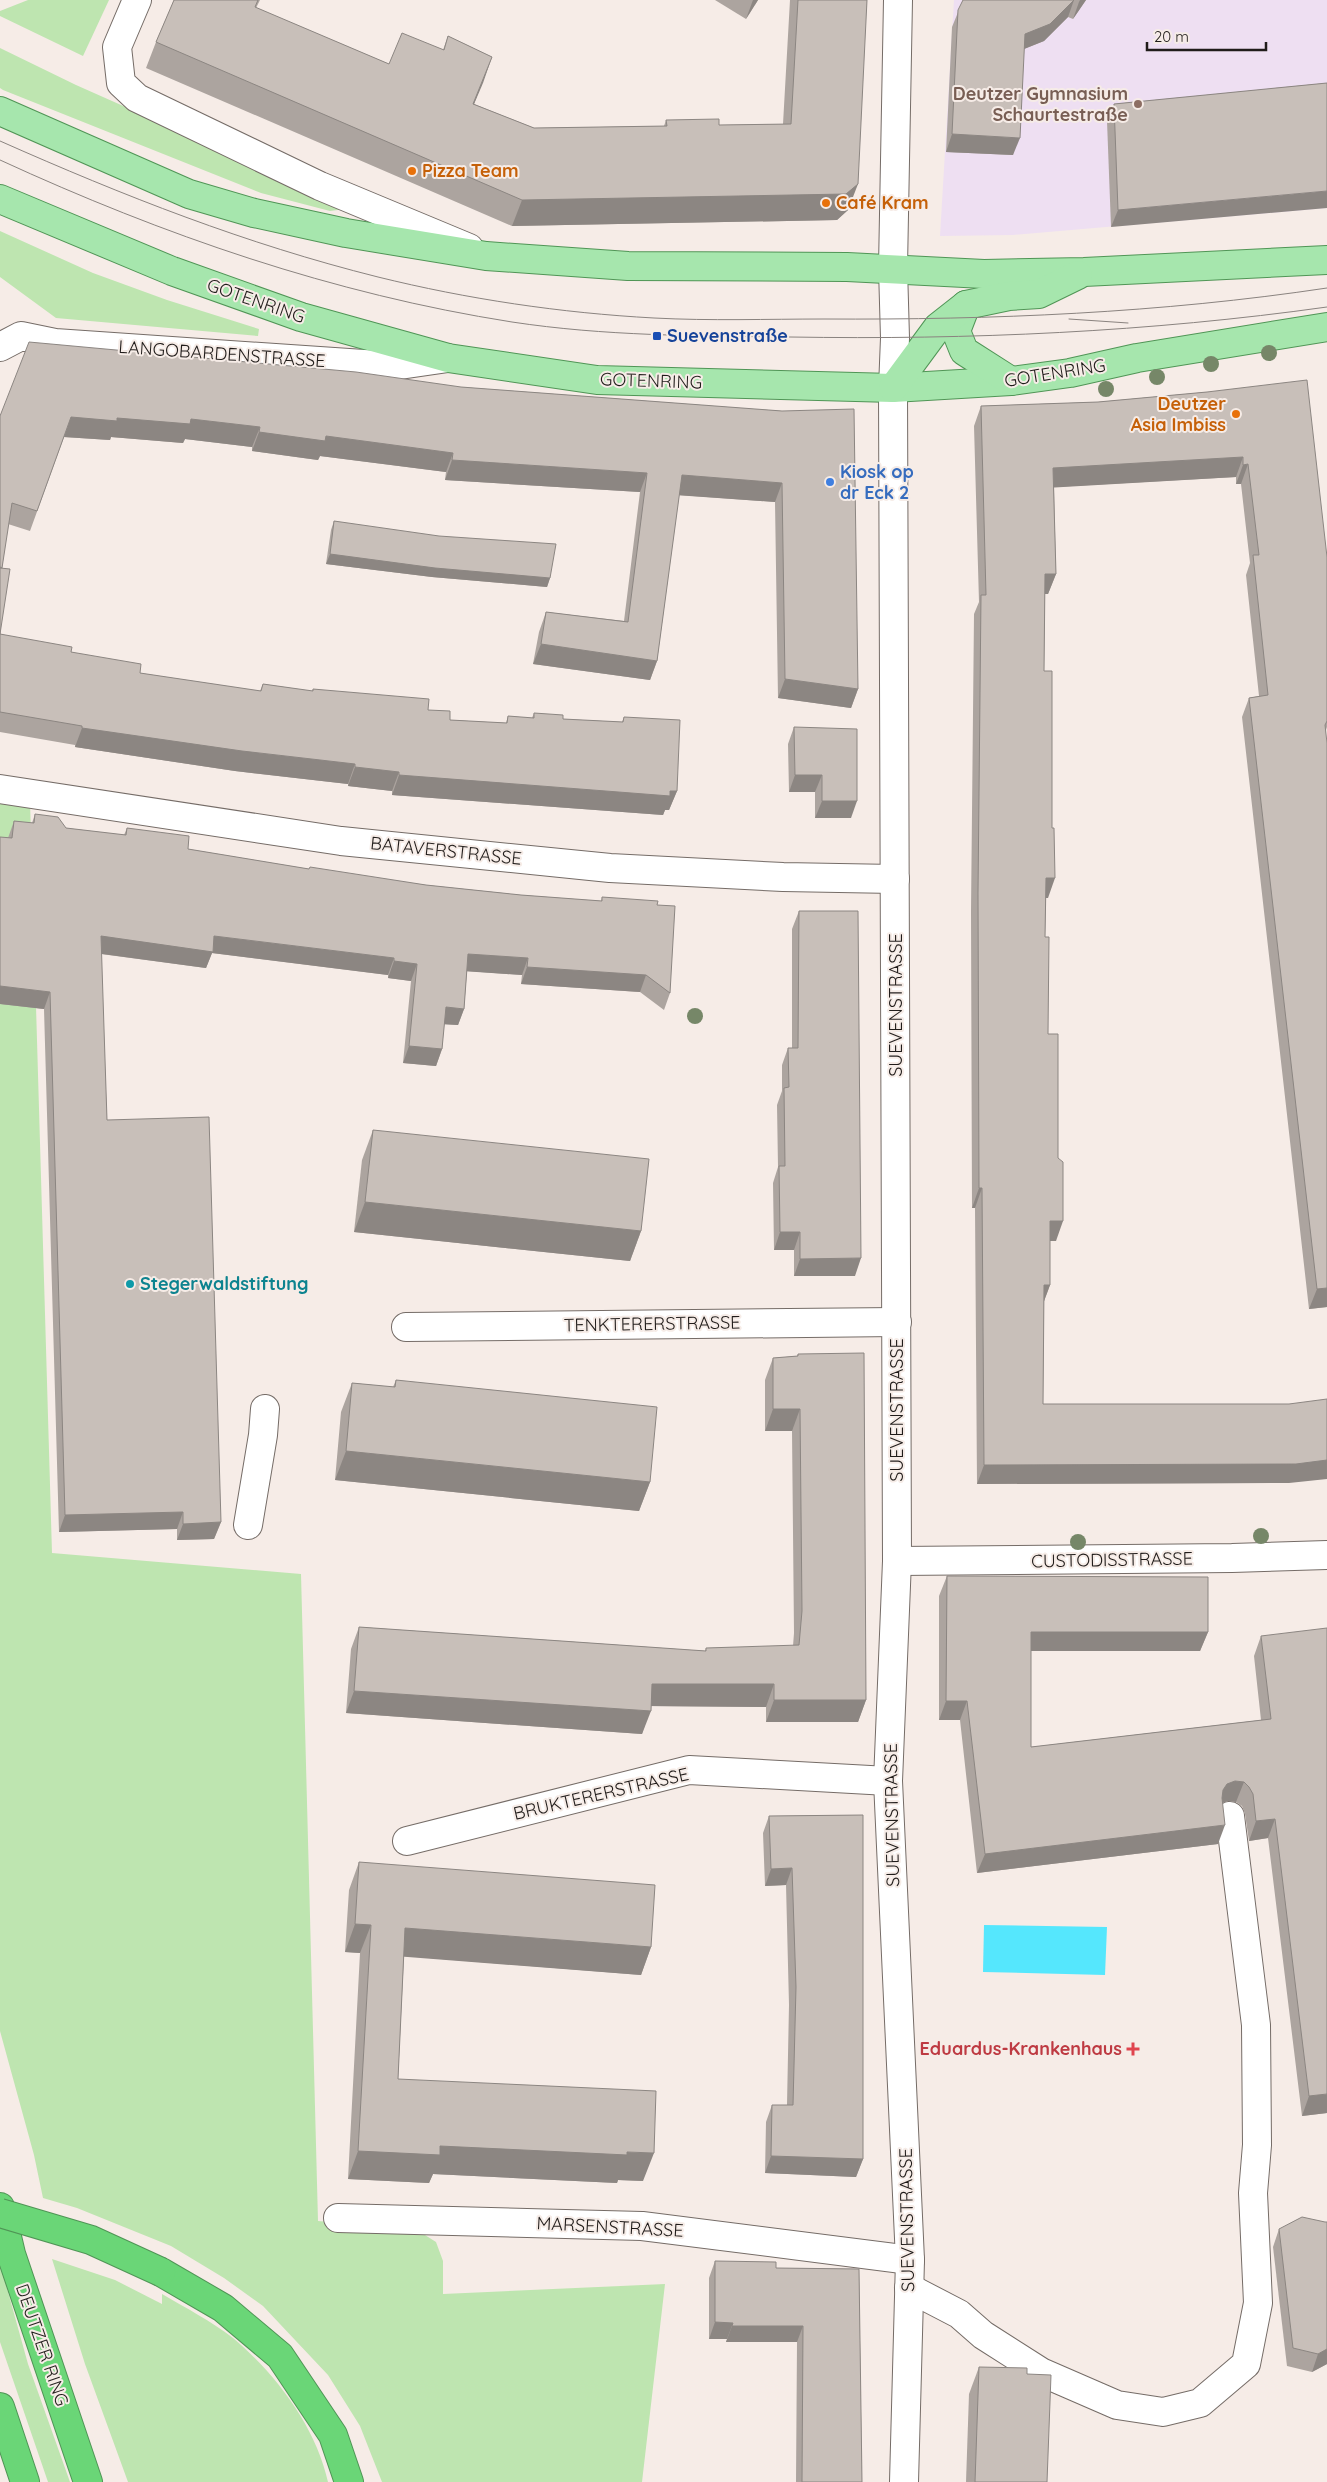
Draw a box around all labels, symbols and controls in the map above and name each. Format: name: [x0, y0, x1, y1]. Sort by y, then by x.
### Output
scale bar: [1147, 20, 1266, 52]
text: 20 m: [1154, 27, 1189, 46]
place label: Deutzer Gymnasium Schaurtestraße: [953, 82, 1128, 126]
marker: Deutzer Gymnasium Schaurtestraße: [1132, 98, 1144, 110]
place label: Pizza Team: [422, 159, 519, 182]
marker: Pizza Team: [406, 165, 418, 177]
place label: Café Kram: [836, 191, 929, 214]
marker: Café Kram: [820, 197, 832, 209]
street label: GOTENRING: [204, 273, 308, 328]
place label: Suevenstraße: [667, 324, 788, 347]
marker: Suevenstraße: [651, 330, 663, 342]
street label: LANGOBARDENSTRASSE: [118, 335, 326, 372]
street label: GOTENRING: [1003, 353, 1107, 392]
street label: GOTENRING: [599, 367, 703, 394]
place label: Deutzer Asia Imbiss: [1131, 392, 1226, 436]
marker: Deutzer Asia Imbiss: [1230, 408, 1242, 420]
place label: Kiosk op dr Eck 2: [840, 460, 914, 504]
marker: Kiosk op dr Eck 2: [824, 476, 836, 488]
street label: BATAVERSTRASSE: [369, 831, 523, 870]
street label: SUEVENSTRASSE: [884, 933, 907, 1077]
place label: Stegerwaldstiftung: [140, 1272, 309, 1295]
marker: Stegerwaldstiftung: [124, 1278, 136, 1290]
street label: TENKTERERSTRASSE: [563, 1310, 741, 1337]
street label: SUEVENSTRASSE: [885, 1338, 908, 1482]
street label: CUSTODISSTRASSE: [1031, 1547, 1193, 1572]
street label: SUEVENSTRASSE: [879, 1743, 904, 1887]
street label: BRUKTERERSTRASSE: [511, 1762, 691, 1825]
place label: Eduardus-Krankenhaus: [920, 2037, 1122, 2060]
marker: Eduardus-Krankenhaus: [1126, 2042, 1140, 2056]
street label: SUEVENSTRASSE: [894, 2148, 919, 2292]
street label: MARSENSTRASSE: [536, 2211, 684, 2242]
street label: DEUTZER RING: [11, 2281, 74, 2409]

